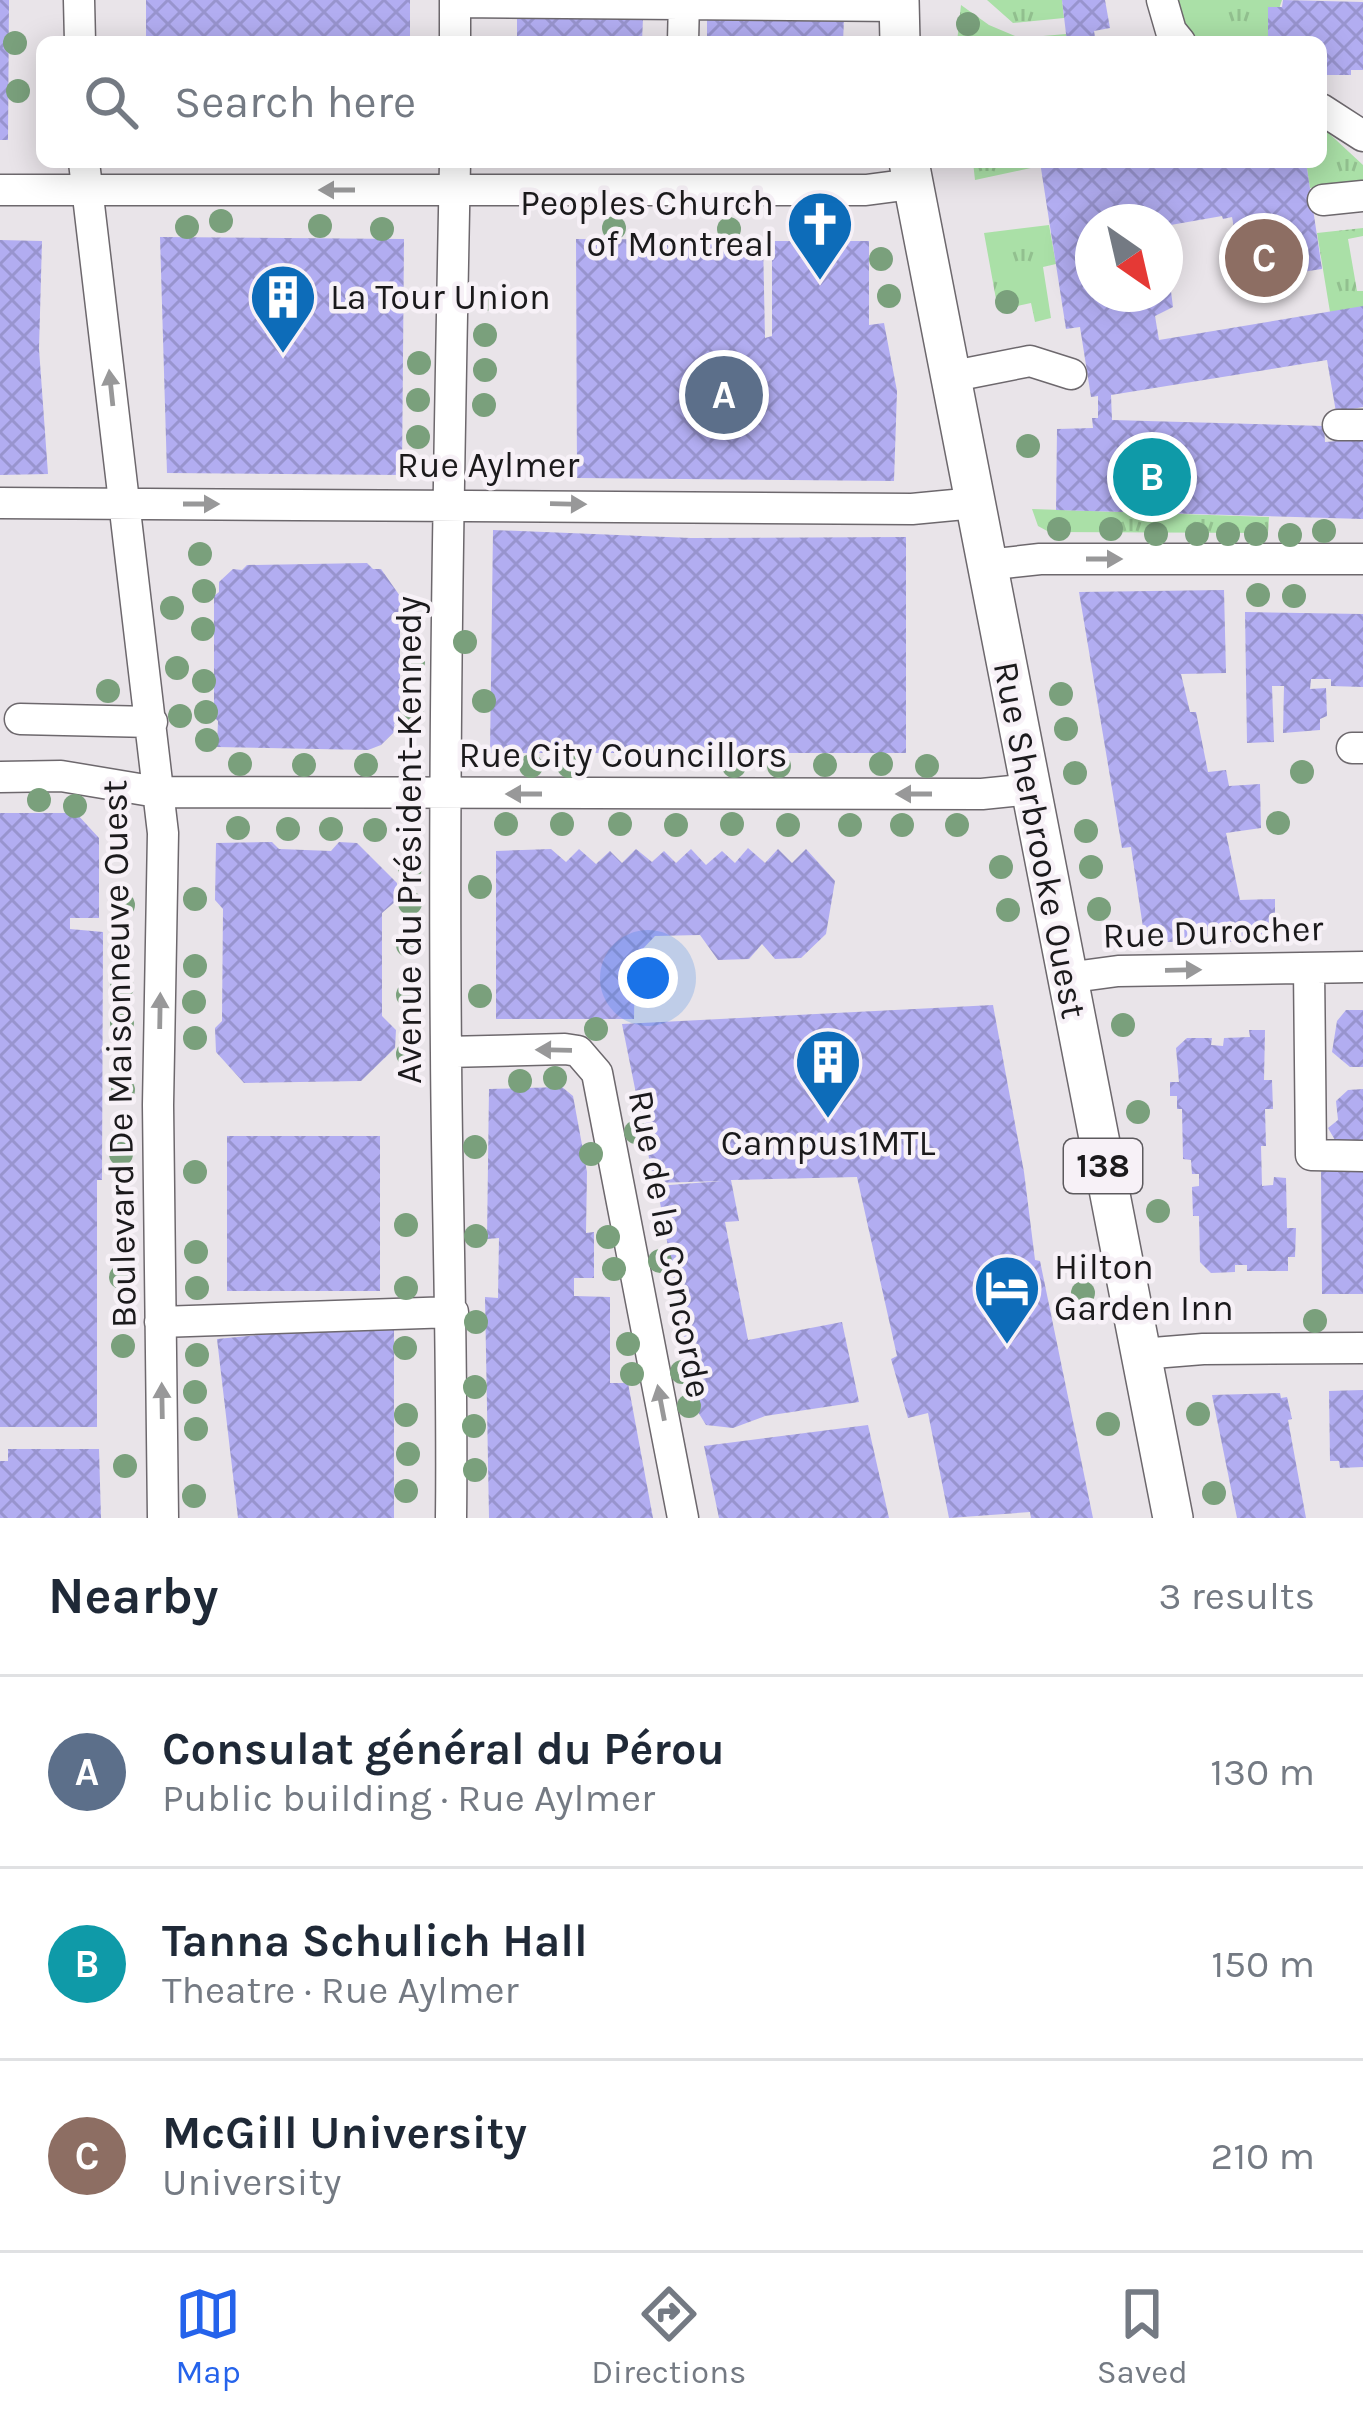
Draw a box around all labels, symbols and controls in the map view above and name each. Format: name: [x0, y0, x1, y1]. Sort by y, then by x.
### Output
search box: [36, 36, 1327, 168]
icon: search: [78, 69, 144, 135]
text: Search here: [174, 76, 416, 128]
one-way arrow: [317, 180, 355, 200]
place label: Peoples Church of Montreal: [520, 182, 774, 265]
church icon: Peoples Church of Montreal: [785, 189, 855, 283]
north arrow: [1075, 204, 1183, 312]
pin: C: [1225, 213, 1303, 303]
building icon: La Tour Union: [248, 262, 318, 356]
place label: La Tour Union: [330, 276, 551, 318]
pin: A: [685, 350, 763, 440]
one-way arrow: [101, 369, 120, 406]
pin: B: [1113, 432, 1191, 522]
street label: Rue Aylmer: [397, 444, 580, 486]
one-way arrow: [183, 494, 221, 514]
one-way arrow: [550, 494, 588, 514]
one-way arrow: [1086, 549, 1124, 569]
street label: Avenue du Président-Kennedy: [388, 596, 430, 1084]
street label: Rue Sherbrooke Ouest: [985, 658, 1095, 1022]
street label: Rue City Councillors: [459, 734, 787, 776]
street label: Boulevard De Maisonneuve Ouest: [93, 779, 145, 1329]
one-way arrow: [504, 784, 542, 803]
one-way arrow: [894, 784, 932, 804]
street label: Rue Durocher: [1102, 907, 1325, 957]
your location: [618, 948, 678, 1008]
one-way arrow: [1165, 960, 1203, 980]
one-way arrow: [150, 991, 170, 1029]
building icon: Campus1MTL: [793, 1027, 863, 1121]
one-way arrow: [534, 1040, 572, 1059]
street label: Rue de la Concorde: [620, 1087, 720, 1401]
place label: Campus1MTL: [721, 1122, 935, 1164]
road number: 138: [1064, 1139, 1142, 1193]
place label: Hilton Garden Inn: [1054, 1246, 1234, 1329]
hotel icon: Hilton Garden Inn: [972, 1253, 1042, 1347]
one-way arrow: [152, 1381, 171, 1419]
one-way arrow: [651, 1384, 670, 1421]
text: Nearby: [48, 1566, 218, 1626]
text: 3 results: [1158, 1573, 1315, 1619]
text: Consulat général du Pérou: [162, 1723, 725, 1775]
text: A: [75, 1749, 99, 1795]
text: 130 m: [1210, 1749, 1315, 1795]
text: Public building · Rue Aylmer: [162, 1775, 655, 1821]
text: Tanna Schulich Hall: [162, 1915, 588, 1967]
text: B: [74, 1941, 100, 1987]
text: 150 m: [1211, 1941, 1315, 1987]
text: Theatre · Rue Aylmer: [162, 1967, 519, 2013]
text: McGill University: [162, 2107, 527, 2159]
text: C: [75, 2133, 99, 2179]
text: 210 m: [1211, 2133, 1315, 2179]
text: University: [162, 2159, 341, 2205]
tab: Map: [175, 2281, 241, 2391]
tab: Directions: [591, 2281, 746, 2391]
tab: Saved: [1097, 2281, 1188, 2391]

